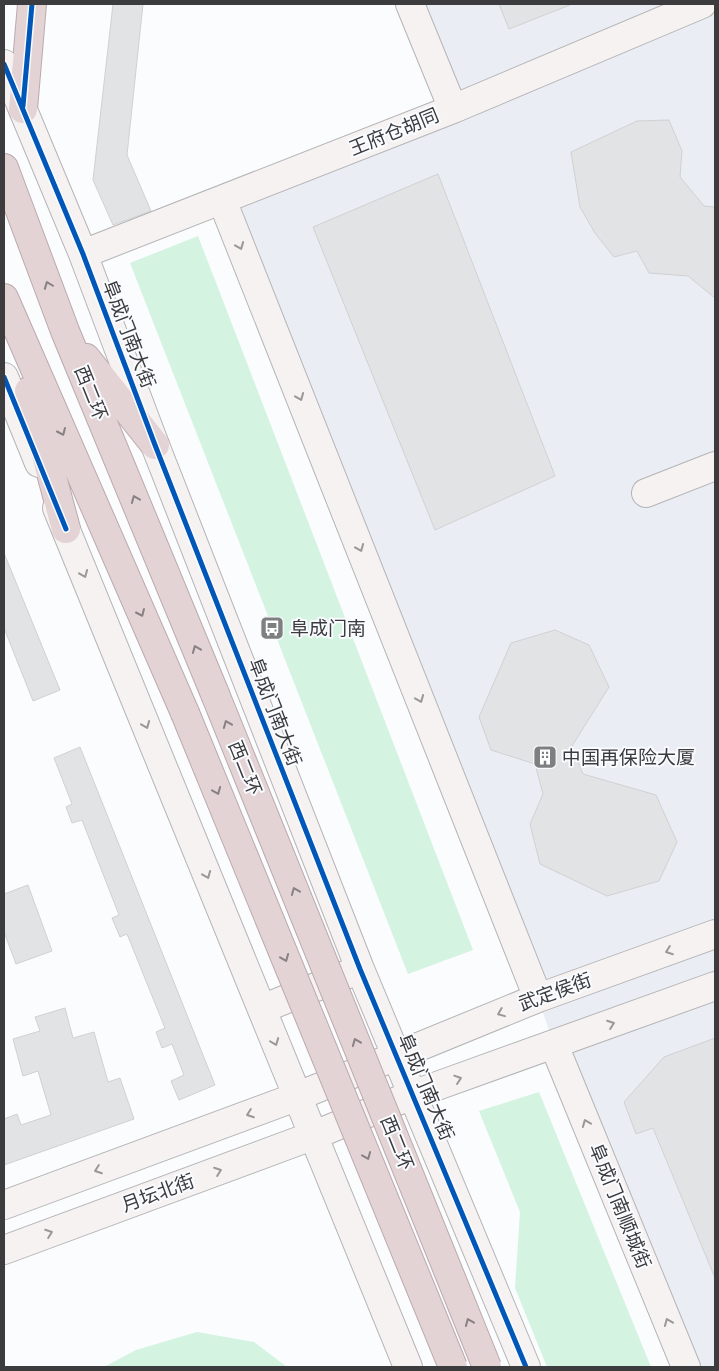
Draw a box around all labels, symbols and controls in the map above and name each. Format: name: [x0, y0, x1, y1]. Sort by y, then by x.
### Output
street label: 王府仓胡同: [346, 104, 442, 160]
one-way arrow: [234, 241, 244, 250]
street label: 阜成门南大街: [98, 277, 160, 391]
one-way arrow: [44, 281, 54, 290]
street label: 西二环: [70, 362, 112, 424]
one-way arrow: [294, 392, 304, 401]
one-way arrow: [57, 428, 67, 436]
one-way arrow: [130, 495, 141, 504]
one-way arrow: [354, 543, 364, 552]
one-way arrow: [78, 569, 88, 578]
one-way arrow: [135, 608, 146, 617]
bus stop icon: 阜成门南: [259, 615, 285, 641]
place label: 阜成门南: [290, 617, 366, 640]
one-way arrow: [192, 645, 203, 654]
street label: 阜成门南大街: [244, 655, 306, 769]
one-way arrow: [413, 694, 424, 703]
one-way arrow: [139, 720, 150, 729]
one-way arrow: [223, 720, 233, 729]
street label: 西二环: [224, 737, 266, 799]
building icon: 中国再保险大厦: [532, 744, 558, 770]
place label: 中国再保险大厦: [562, 746, 695, 769]
one-way arrow: [211, 786, 221, 795]
one-way arrow: [201, 870, 212, 879]
one-way arrow: [290, 887, 301, 896]
one-way arrow: [666, 945, 674, 955]
one-way arrow: [280, 953, 290, 961]
street label: 武定侯街: [515, 968, 595, 1016]
one-way arrow: [497, 1007, 505, 1017]
one-way arrow: [607, 1020, 615, 1030]
street label: 阜成门南大街: [393, 1030, 459, 1144]
one-way arrow: [269, 1037, 279, 1046]
one-way arrow: [351, 1038, 362, 1047]
one-way arrow: [454, 1074, 462, 1084]
one-way arrow: [246, 1108, 255, 1118]
street label: 西二环: [376, 1112, 418, 1174]
one-way arrow: [581, 1120, 591, 1128]
street label: 阜成门南顺城街: [584, 1140, 656, 1272]
one-way arrow: [361, 1152, 371, 1160]
one-way arrow: [94, 1164, 103, 1174]
one-way arrow: [214, 1167, 222, 1177]
street label: 月坛北街: [118, 1169, 198, 1217]
one-way arrow: [45, 1229, 53, 1239]
one-way arrow: [465, 1318, 475, 1327]
one-way arrow: [663, 1318, 674, 1327]

